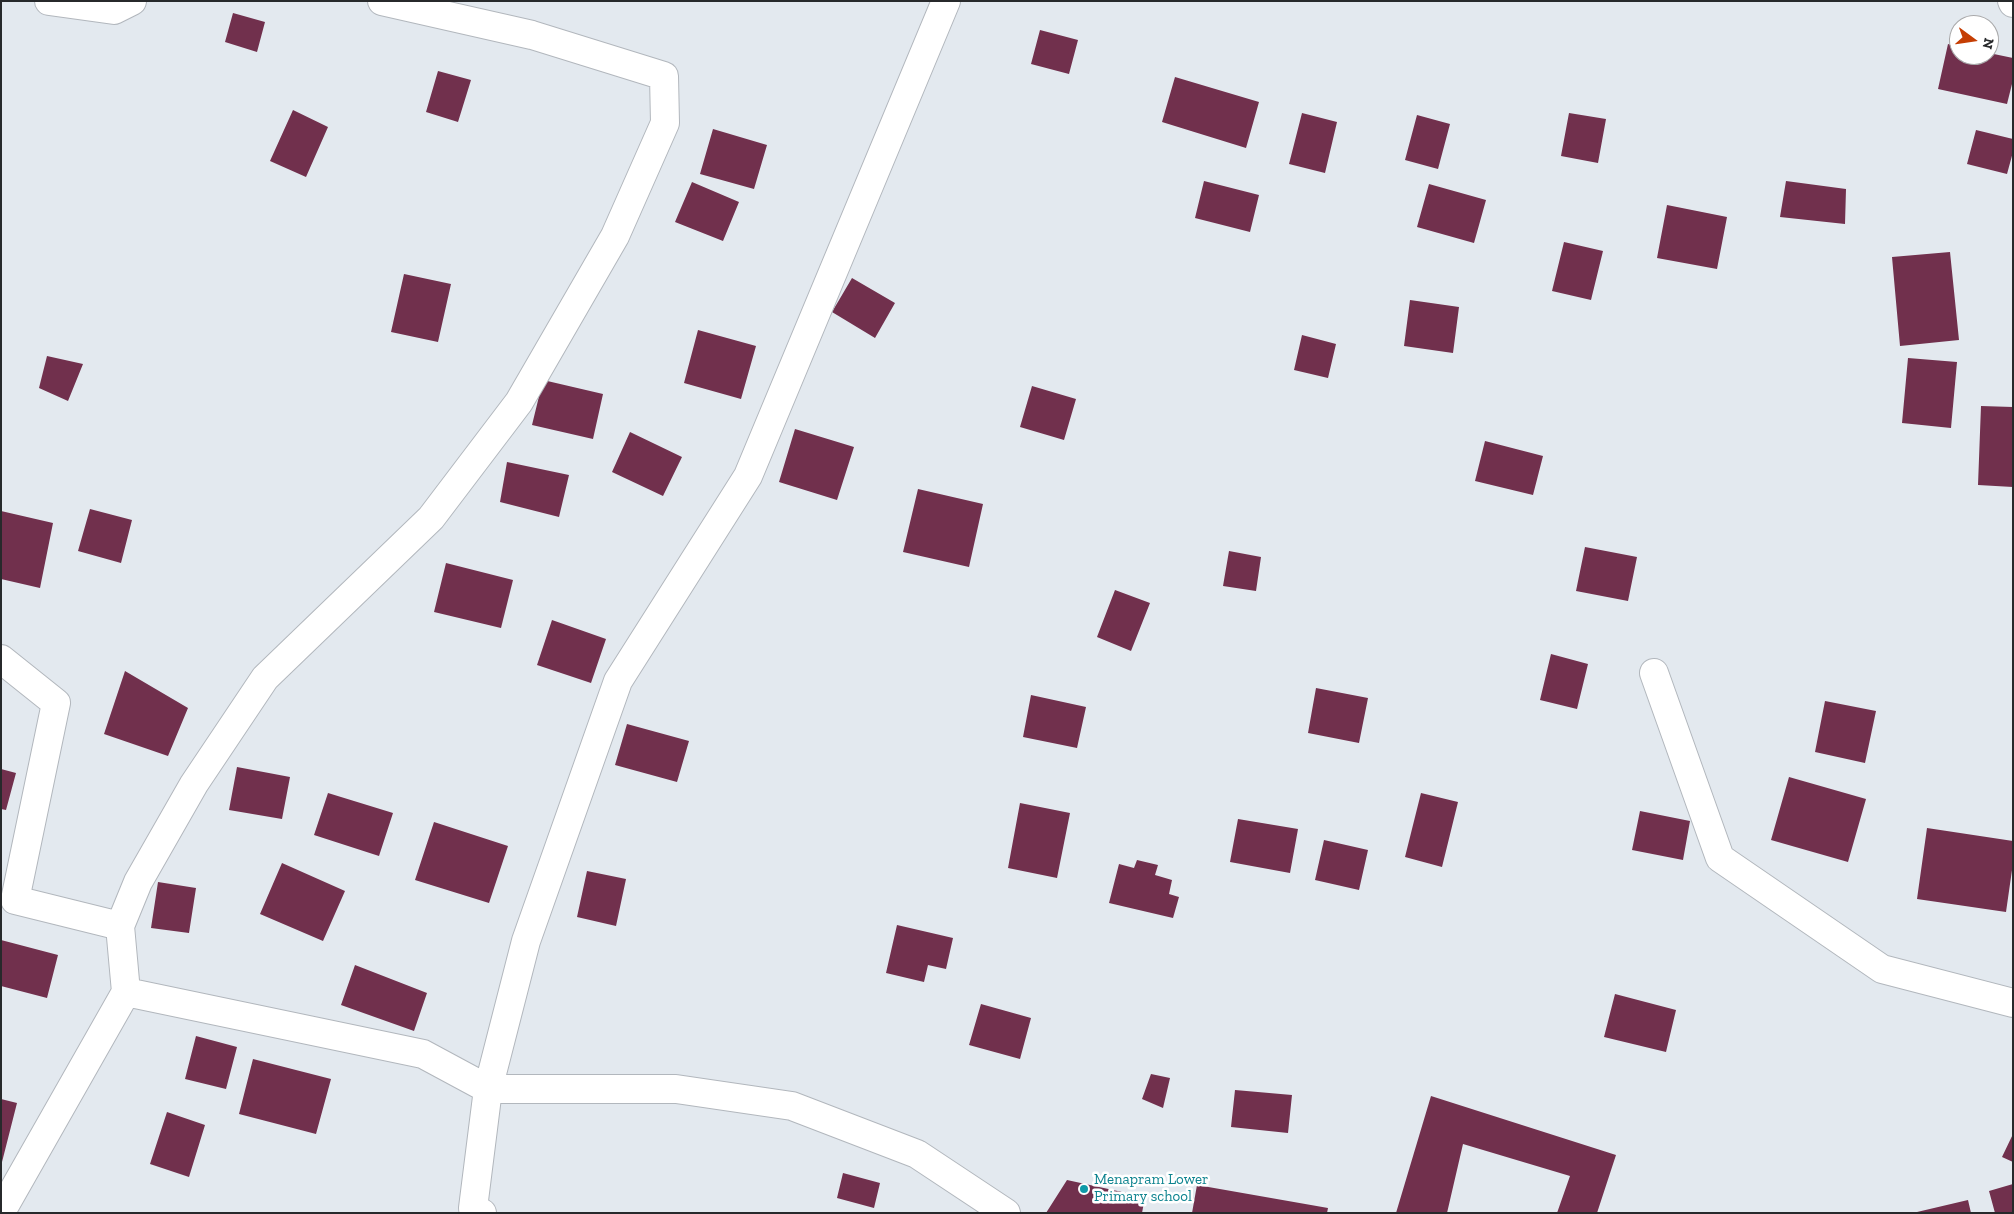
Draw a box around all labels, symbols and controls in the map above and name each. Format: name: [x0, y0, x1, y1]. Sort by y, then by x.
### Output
north arrow: [1949, 15, 1999, 65]
text: N: [1979, 36, 1998, 51]
place label: Menapram Lower Primary school: [1094, 1171, 1208, 1206]
marker: Menapram Lower Primary school: [1078, 1183, 1090, 1195]

